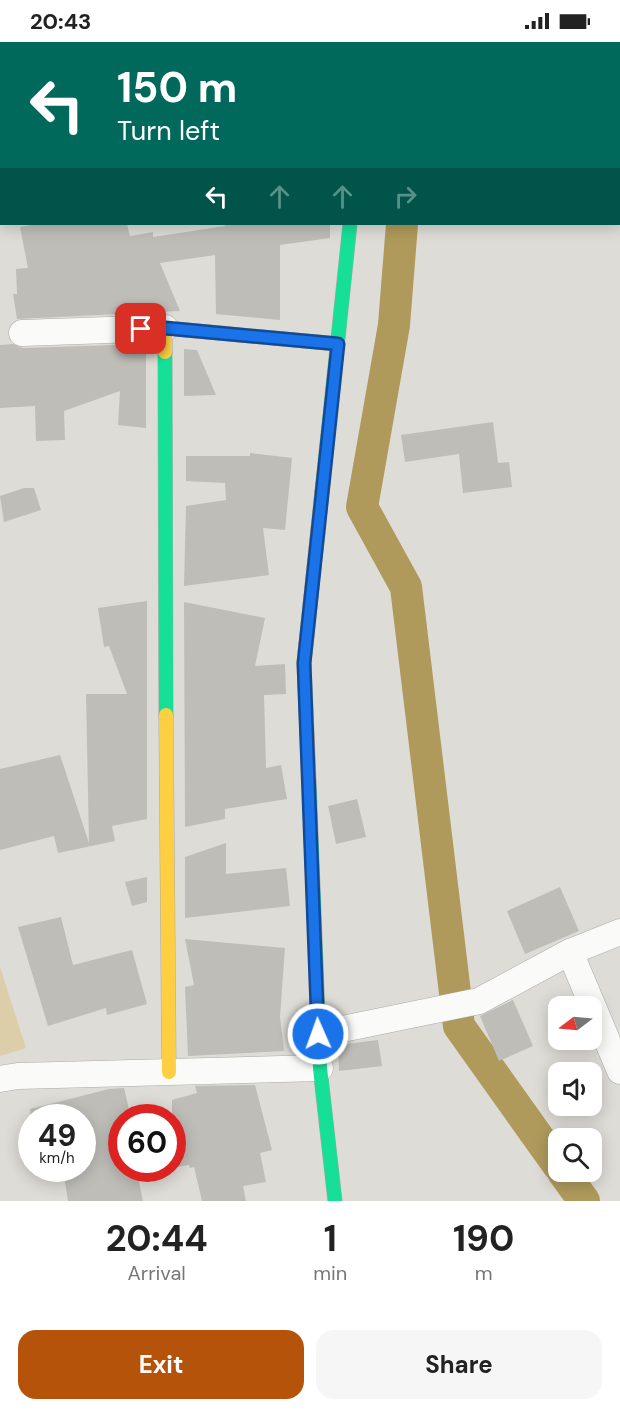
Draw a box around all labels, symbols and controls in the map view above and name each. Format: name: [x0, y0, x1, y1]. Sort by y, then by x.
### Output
text: 20:43: [30, 7, 91, 36]
text: 150 m: [117, 60, 237, 115]
icon: left: [18, 66, 96, 144]
text: Turn left: [117, 113, 220, 148]
icon: left: [200, 180, 233, 213]
icon: ahead: [263, 180, 296, 213]
icon: ahead: [326, 180, 359, 213]
icon: right: [389, 180, 422, 213]
pin: [115, 303, 166, 354]
icon: arrive: [124, 312, 157, 345]
north arrow: [548, 996, 602, 1050]
map controls: [548, 996, 602, 1182]
position arrow: [286, 1002, 350, 1066]
button: sound: [548, 1062, 602, 1116]
speed limit sign: 60: [108, 1104, 186, 1182]
text: 49: [38, 1116, 76, 1155]
button: search: [548, 1128, 602, 1182]
text: km/h: [39, 1148, 75, 1168]
text: 20:44: [106, 1215, 208, 1262]
text: 1: [324, 1215, 337, 1262]
text: 190: [453, 1215, 514, 1262]
text: Arrival: [127, 1260, 186, 1286]
text: min: [313, 1260, 347, 1286]
text: m: [475, 1260, 493, 1286]
button: Exit: [18, 1330, 304, 1399]
button: Share: [316, 1330, 602, 1399]

